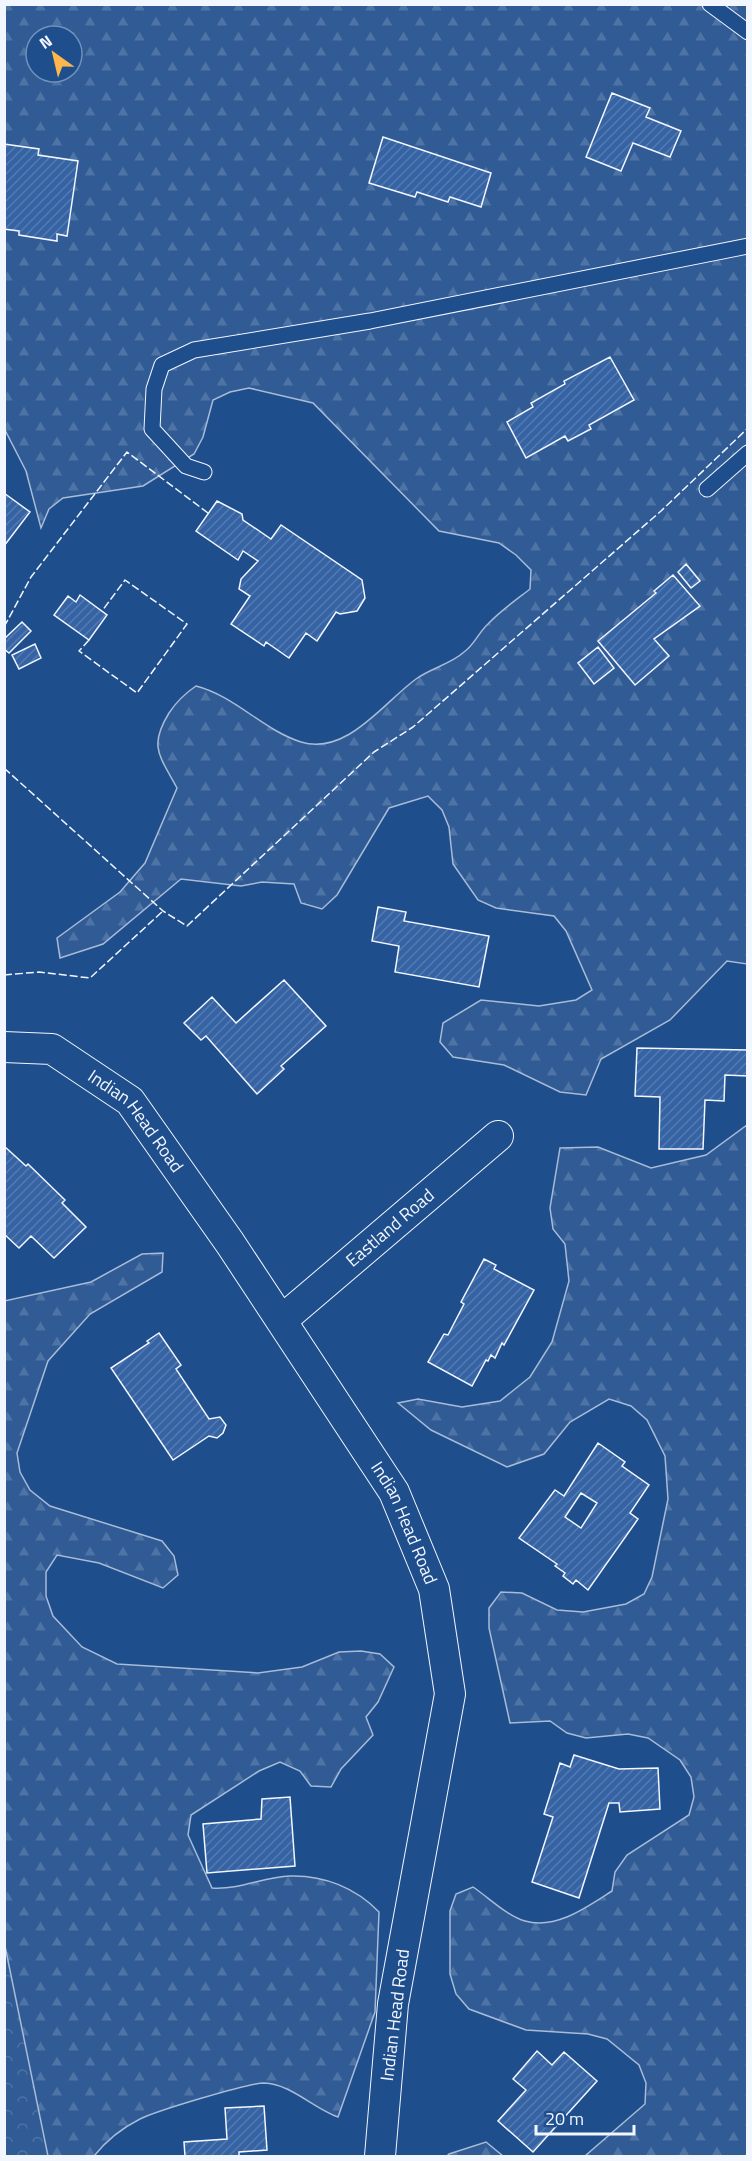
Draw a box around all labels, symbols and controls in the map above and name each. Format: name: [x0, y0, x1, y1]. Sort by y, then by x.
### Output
north arrow: [24, 24, 84, 84]
text: N: [34, 29, 57, 55]
street label: Indian Head Road: [83, 1063, 190, 1178]
street label: Eastland Road: [339, 1182, 440, 1273]
street label: Indian Head Road: [364, 1456, 445, 1588]
street label: Indian Head Road: [373, 1947, 416, 2083]
scale bar: [536, 2098, 634, 2136]
text: 20 m: [545, 2105, 584, 2132]

